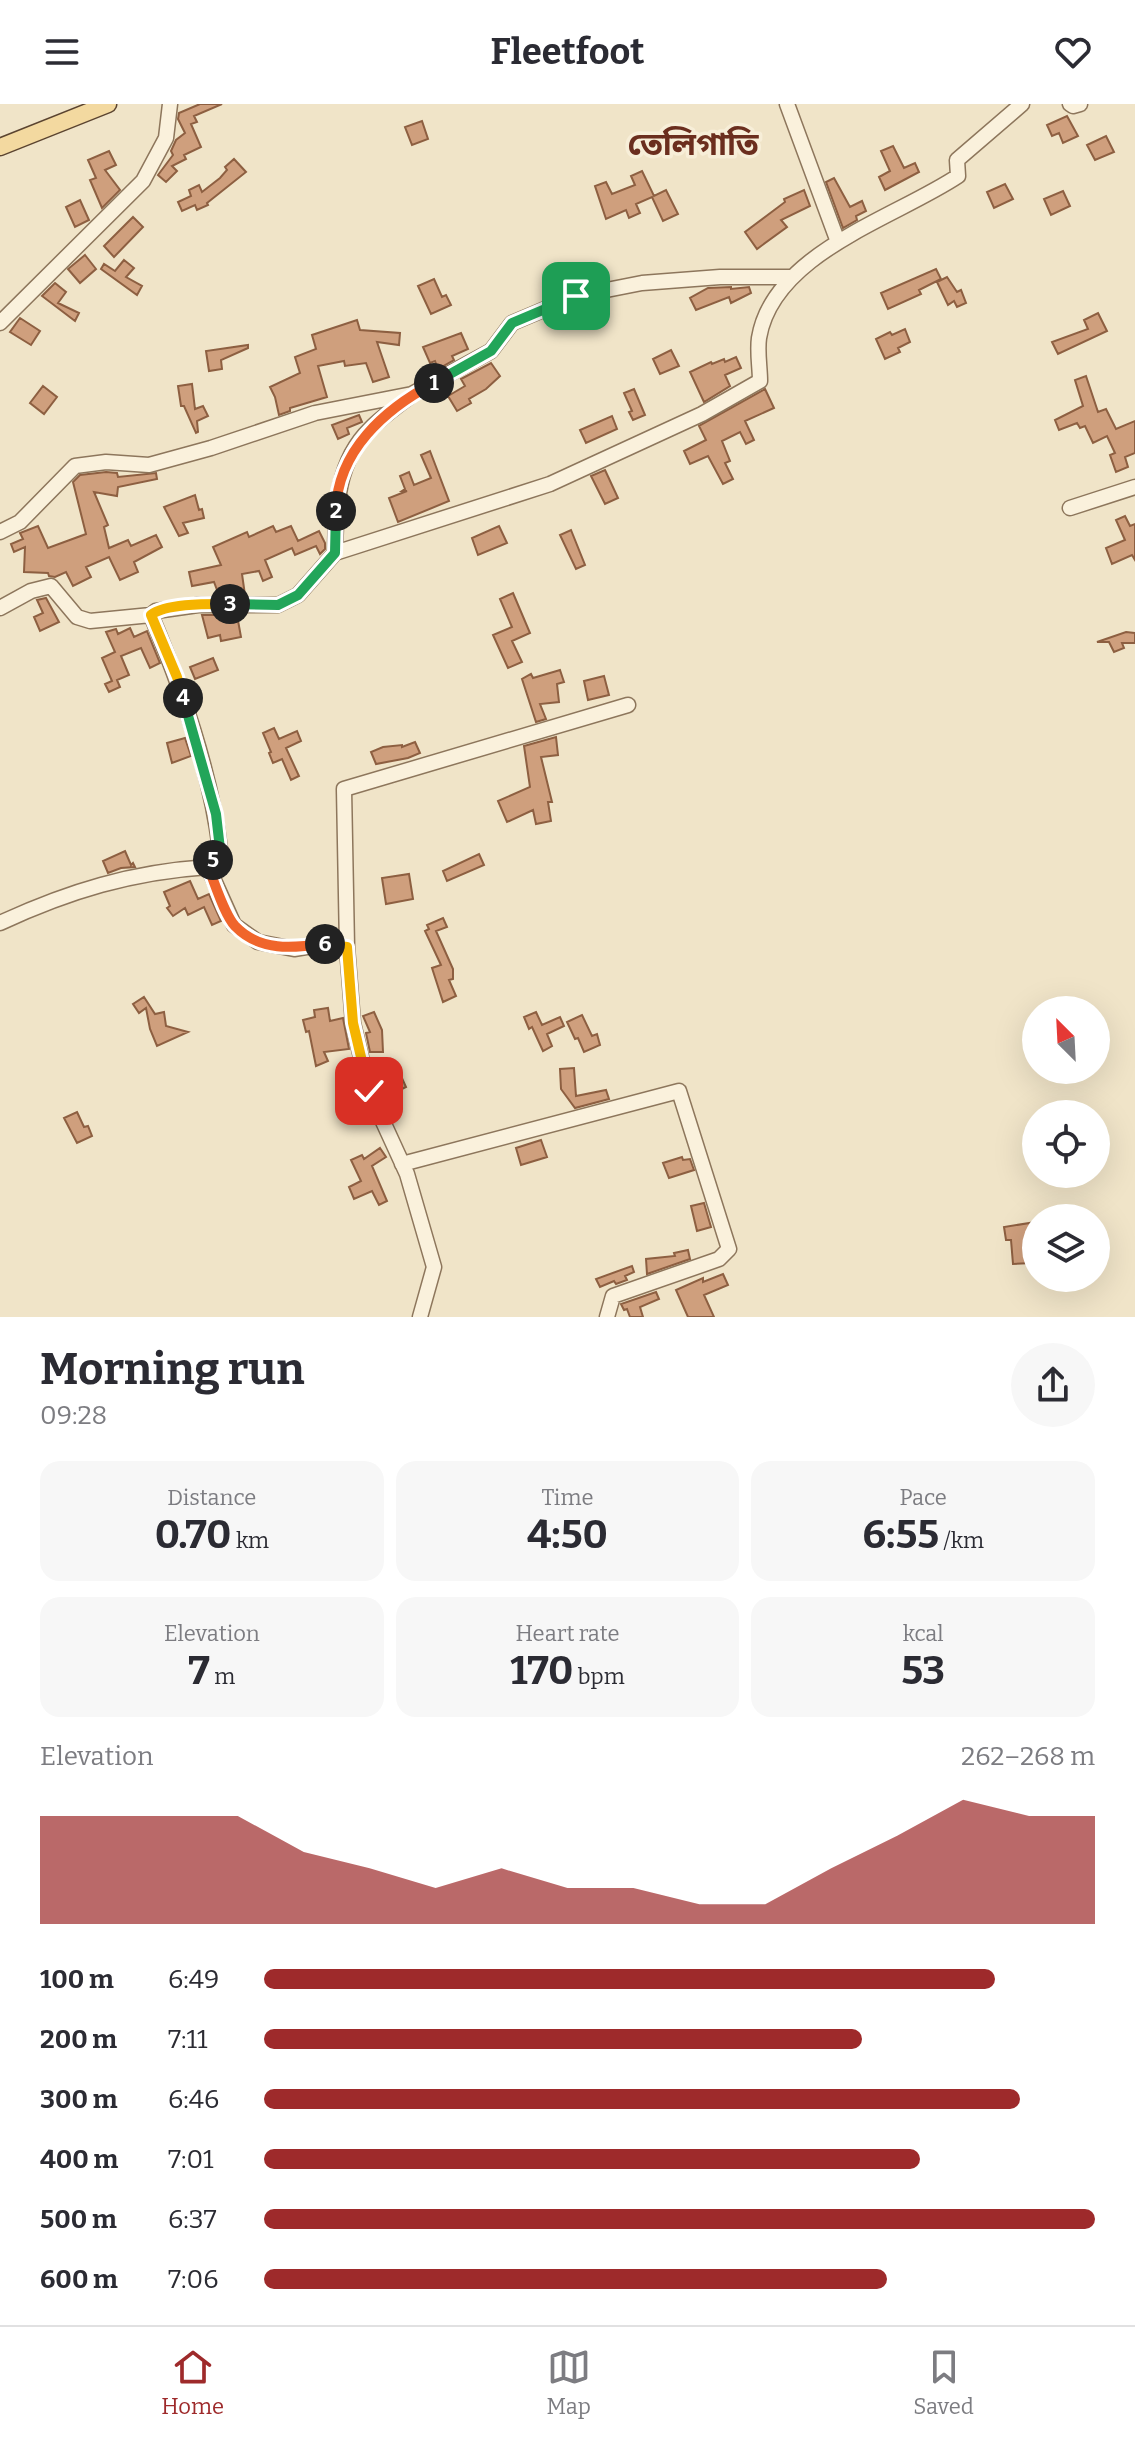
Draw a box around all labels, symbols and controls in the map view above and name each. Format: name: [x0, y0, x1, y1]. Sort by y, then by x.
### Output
icon: menu: [40, 30, 84, 74]
text: Fleetfoot: [490, 30, 645, 74]
icon: heart: [1051, 30, 1095, 74]
district label: তেলিগাতি: [627, 125, 759, 163]
pin: [542, 262, 610, 330]
icon: arrive: [554, 274, 598, 318]
pin: 1: [414, 363, 454, 403]
text: 1: [429, 369, 439, 396]
pin: 2: [316, 491, 356, 531]
text: 2: [330, 497, 342, 524]
pin: 3: [210, 584, 250, 624]
text: 3: [224, 590, 236, 617]
pin: 4: [163, 678, 203, 718]
text: 4: [176, 684, 190, 711]
pin: 5: [193, 840, 233, 880]
text: 5: [207, 846, 219, 873]
pin: 6: [305, 924, 345, 964]
text: 6: [318, 930, 332, 957]
north arrow: [1022, 996, 1110, 1084]
map controls: [1022, 996, 1110, 1292]
pin: [335, 1057, 403, 1125]
icon: check: [347, 1069, 391, 1113]
button: locate: [1022, 1100, 1110, 1188]
button: layers: [1022, 1204, 1110, 1292]
text: Morning run: [40, 1343, 304, 1396]
button: share: [1011, 1343, 1095, 1427]
text: 09:28: [40, 1400, 107, 1431]
text: Distance: [167, 1484, 256, 1511]
text: Time: [542, 1484, 593, 1511]
text: Pace: [899, 1484, 947, 1511]
text: 0.70: [155, 1511, 232, 1559]
text: 4:50: [527, 1511, 608, 1559]
text: 6:55: [862, 1511, 939, 1559]
text: km: [232, 1527, 269, 1554]
text: /km: [939, 1527, 984, 1554]
text: Elevation: [164, 1620, 260, 1647]
text: Heart rate: [515, 1620, 620, 1647]
text: kcal: [903, 1620, 944, 1647]
text: 7: [188, 1647, 210, 1695]
text: 170: [510, 1647, 573, 1695]
text: 53: [901, 1647, 945, 1695]
text: m: [210, 1663, 235, 1690]
text: bpm: [573, 1663, 625, 1690]
text: Elevation: [40, 1741, 153, 1772]
text: 262–268 m: [961, 1741, 1095, 1772]
text: 100 m: [40, 1964, 114, 1995]
text: 6:49: [168, 1964, 219, 1995]
text: 200 m: [40, 2024, 117, 2055]
text: 7:11: [168, 2024, 208, 2055]
text: 300 m: [40, 2084, 117, 2115]
text: 6:46: [168, 2084, 219, 2115]
text: 400 m: [40, 2144, 118, 2175]
text: 7:01: [168, 2144, 214, 2175]
text: 500 m: [40, 2204, 117, 2235]
text: 6:37: [168, 2204, 217, 2235]
text: 600 m: [40, 2264, 118, 2295]
text: 7:06: [168, 2264, 218, 2295]
tab: Home: [161, 2345, 224, 2420]
tab: Map: [546, 2345, 591, 2420]
tab: Saved: [913, 2345, 974, 2420]

